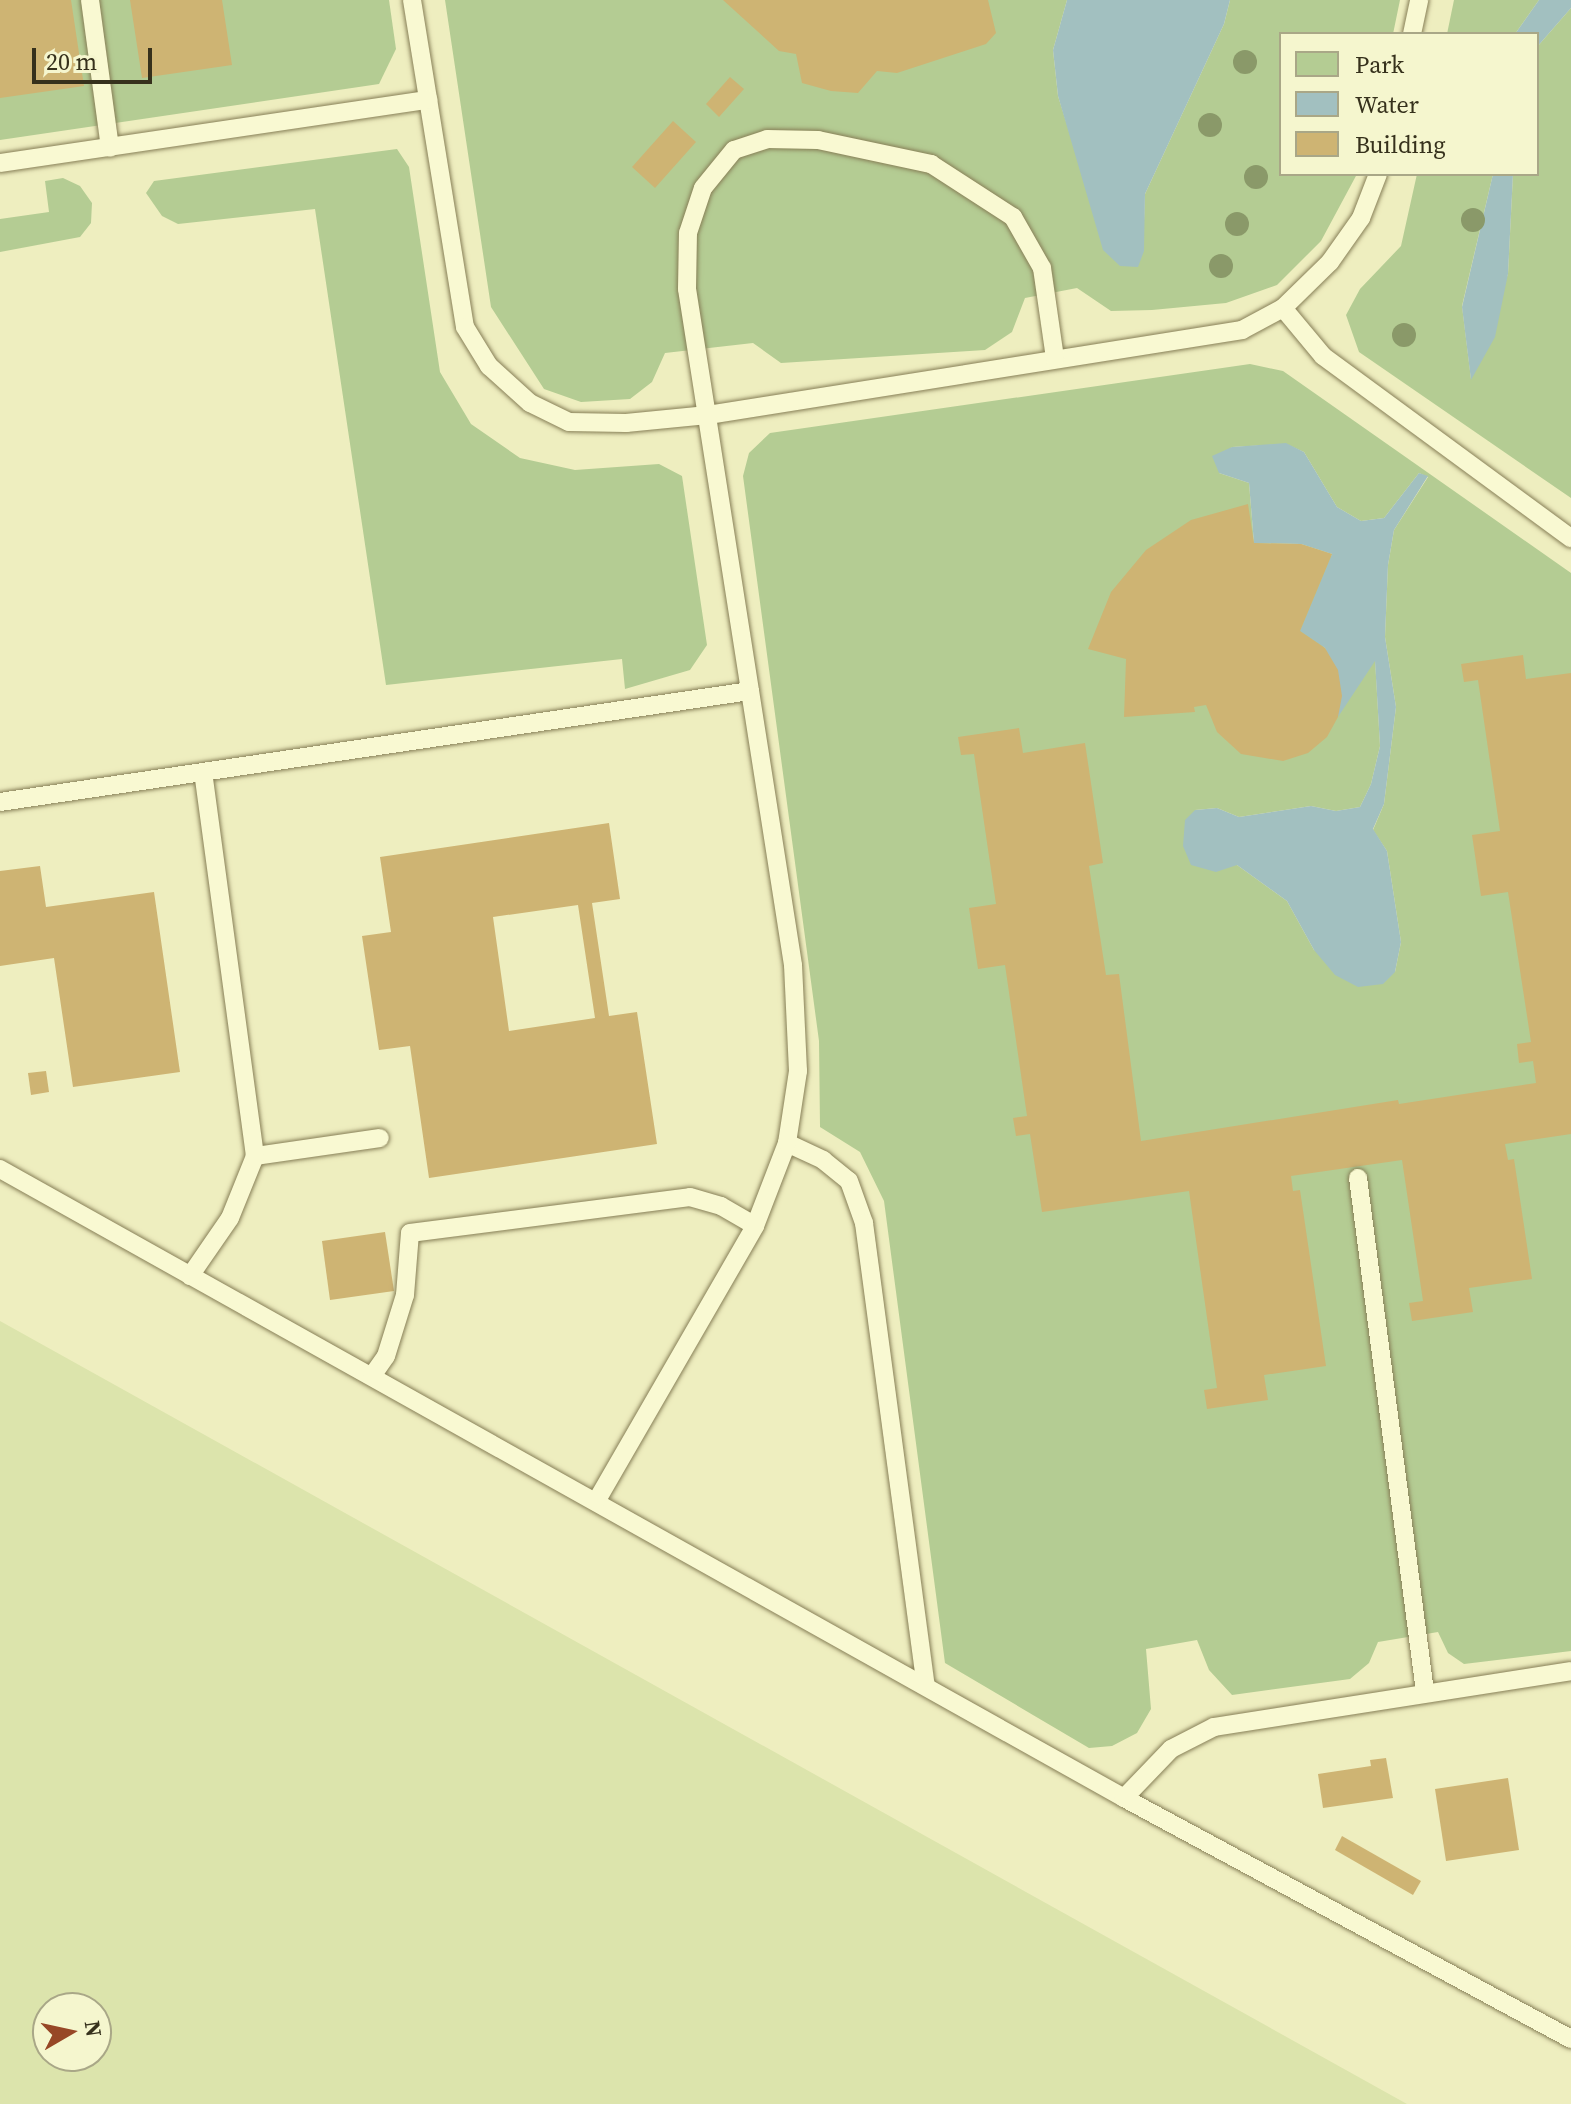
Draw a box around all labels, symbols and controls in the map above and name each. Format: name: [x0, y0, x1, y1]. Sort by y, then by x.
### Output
scale bar: [36, 32, 156, 82]
legend: [1279, 32, 1539, 176]
text: 20 m: [46, 45, 97, 78]
text: Park: [1355, 48, 1404, 81]
text: Water: [1355, 88, 1419, 121]
text: Building: [1355, 128, 1446, 161]
north arrow: [32, 1992, 112, 2072]
text: N: [78, 2018, 110, 2039]

